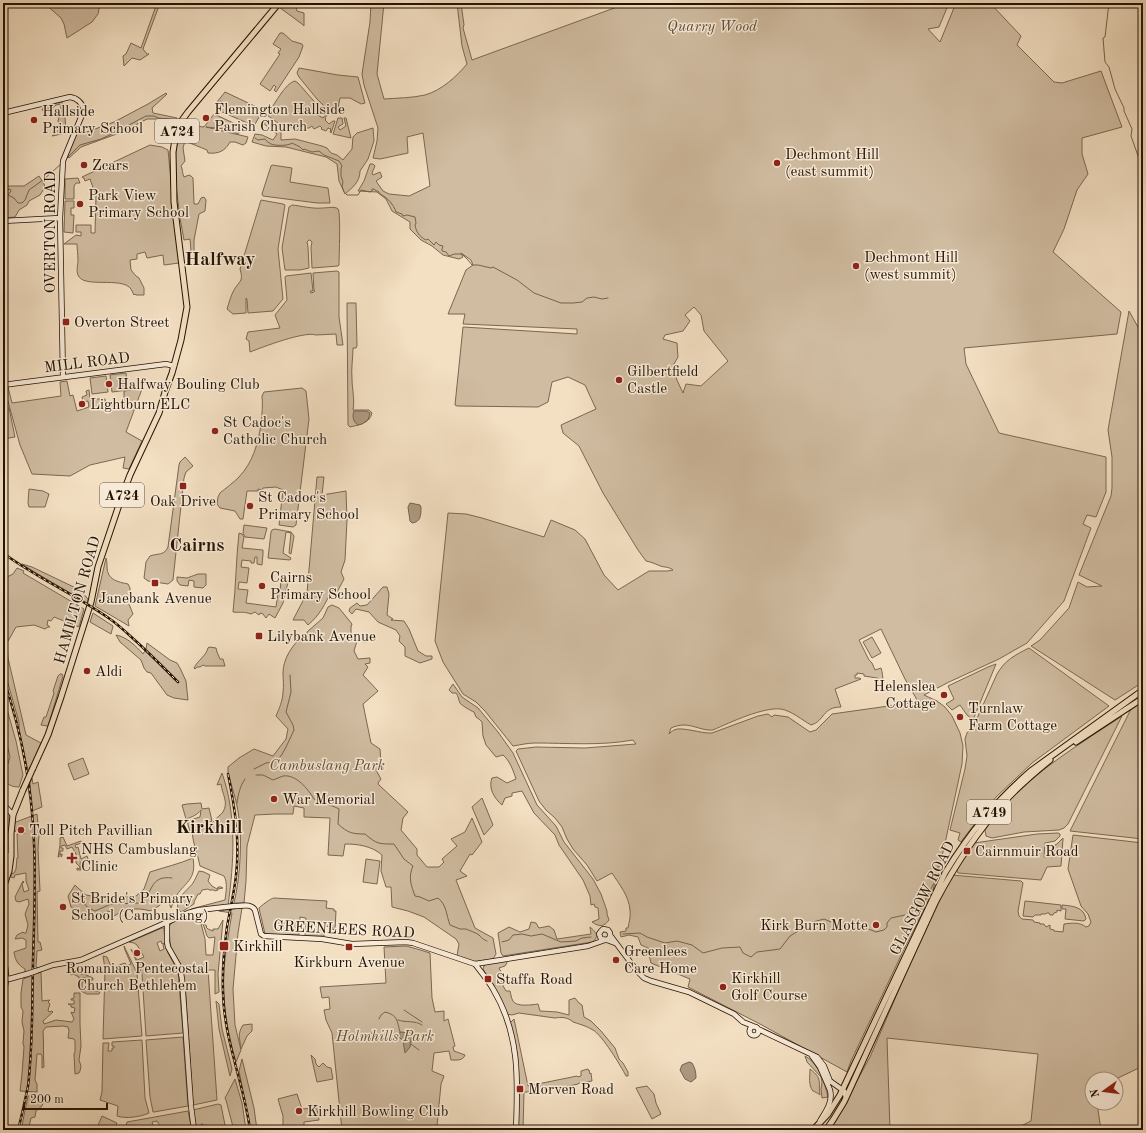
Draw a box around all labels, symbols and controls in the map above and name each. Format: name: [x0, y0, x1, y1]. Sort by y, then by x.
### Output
park label: Quarry Wood: [667, 20, 758, 35]
place label: Flemington Hallside Parish Church: [214, 103, 345, 135]
place label: Hallside Primary School: [42, 105, 143, 137]
marker: Flemington Hallside Parish Church: [201, 113, 211, 123]
marker: Hallside Primary School: [29, 115, 39, 125]
road number: A724: [155, 119, 199, 143]
place label: Dechmont Hill (east summit): [785, 148, 879, 180]
marker: Dechmont Hill (east summit): [772, 158, 782, 168]
place label: Zcars: [92, 159, 128, 174]
marker: Zcars: [79, 160, 89, 170]
street label: OVERTON ROAD: [44, 171, 59, 293]
place label: Park View Primary School: [88, 189, 189, 221]
marker: Park View Primary School: [75, 199, 85, 209]
district label: Halfway: [185, 251, 255, 270]
place label: Dechmont Hill (west summit): [864, 251, 958, 283]
marker: Dechmont Hill (west summit): [851, 261, 861, 271]
place label: Overton Street: [74, 316, 170, 331]
marker: Overton Street: [61, 317, 71, 327]
street label: MILL ROAD: [43, 351, 131, 376]
place label: Gilbertfield Castle: [627, 365, 699, 397]
marker: Gilbertfield Castle: [614, 375, 624, 385]
place label: Halfway Bouling Club: [117, 378, 260, 393]
marker: Halfway Bouling Club: [104, 379, 114, 389]
place label: Lightburn ELC: [90, 398, 190, 413]
marker: Lightburn ELC: [77, 399, 87, 409]
place label: St Cadoc's Catholic Church: [223, 416, 327, 448]
marker: St Cadoc's Catholic Church: [210, 426, 220, 436]
marker: Oak Drive: [178, 481, 188, 491]
road number: A724: [100, 483, 144, 507]
place label: St Cadoc's Primary School: [258, 491, 359, 523]
place label: Oak Drive: [150, 495, 216, 510]
marker: St Cadoc's Primary School: [245, 501, 255, 511]
street label: HAMILTON ROAD: [53, 535, 104, 666]
district label: Cairns: [170, 537, 224, 556]
place label: Cairns Primary School: [270, 571, 371, 603]
marker: Janebank Avenue: [150, 578, 160, 588]
marker: Cairns Primary School: [257, 581, 267, 591]
place label: Janebank Avenue: [98, 592, 212, 607]
place label: Lilybank Avenue: [267, 630, 376, 645]
marker: Lilybank Avenue: [254, 631, 264, 641]
place label: Aldi: [95, 665, 122, 680]
marker: Aldi: [82, 666, 92, 676]
place label: Helenslea Cottage: [873, 680, 937, 712]
marker: Helenslea Cottage: [939, 690, 949, 700]
place label: Turnlaw Farm Cottage: [968, 702, 1057, 734]
marker: Turnlaw Farm Cottage: [955, 712, 965, 722]
park label: Cambuslang Park: [269, 759, 385, 774]
place label: War Memorial: [282, 793, 375, 808]
marker: War Memorial: [269, 794, 279, 804]
road number: A749: [967, 800, 1011, 824]
district label: Kirkhill: [175, 819, 243, 838]
place label: Toll Pitch Pavillian: [29, 824, 153, 839]
marker: Toll Pitch Pavillian: [16, 825, 26, 835]
street label: GLASGOW ROAD: [888, 839, 958, 958]
place label: NHS Cambuslang Clinic: [81, 843, 197, 875]
place label: Cairnmuir Road: [975, 845, 1079, 860]
marker: Cairnmuir Road: [962, 846, 972, 856]
marker: NHS Cambuslang Clinic: [66, 852, 78, 864]
place label: St Bride's Primary School (Cambuslang): [71, 892, 208, 924]
marker: St Bride's Primary School (Cambuslang): [58, 902, 68, 912]
street label: GREENLEES ROAD: [273, 919, 415, 942]
place label: Kirk Burn Motte: [760, 919, 868, 934]
marker: Kirk Burn Motte: [871, 920, 881, 930]
marker: Kirkhill: [218, 940, 230, 952]
place label: Kirkhill: [233, 940, 283, 955]
marker: Kirkburn Avenue: [344, 942, 354, 952]
place label: Greenlees Care Home: [624, 945, 697, 977]
marker: Romanian Pentecostal Church Bethlehem: [132, 948, 142, 958]
marker: Greenlees Care Home: [611, 955, 621, 965]
place label: Kirkburn Avenue: [293, 956, 405, 971]
place label: Romanian Pentecostal Church Bethlehem: [65, 962, 209, 994]
place label: Kirkhill Golf Course: [731, 972, 808, 1004]
place label: Staffa Road: [496, 973, 573, 988]
marker: Staffa Road: [483, 974, 493, 984]
marker: Kirkhill Golf Course: [718, 982, 728, 992]
park label: Holmhills Park: [335, 1030, 434, 1045]
north arrow: [1084, 1071, 1124, 1111]
place label: Morven Road: [528, 1083, 614, 1098]
marker: Morven Road: [515, 1084, 525, 1094]
scale bar: [24, 1085, 107, 1111]
text: N: [1089, 1087, 1102, 1098]
text: 200 m: [30, 1094, 64, 1106]
place label: Kirkhill Bowling Club: [307, 1105, 448, 1120]
marker: Kirkhill Bowling Club: [294, 1106, 304, 1116]

